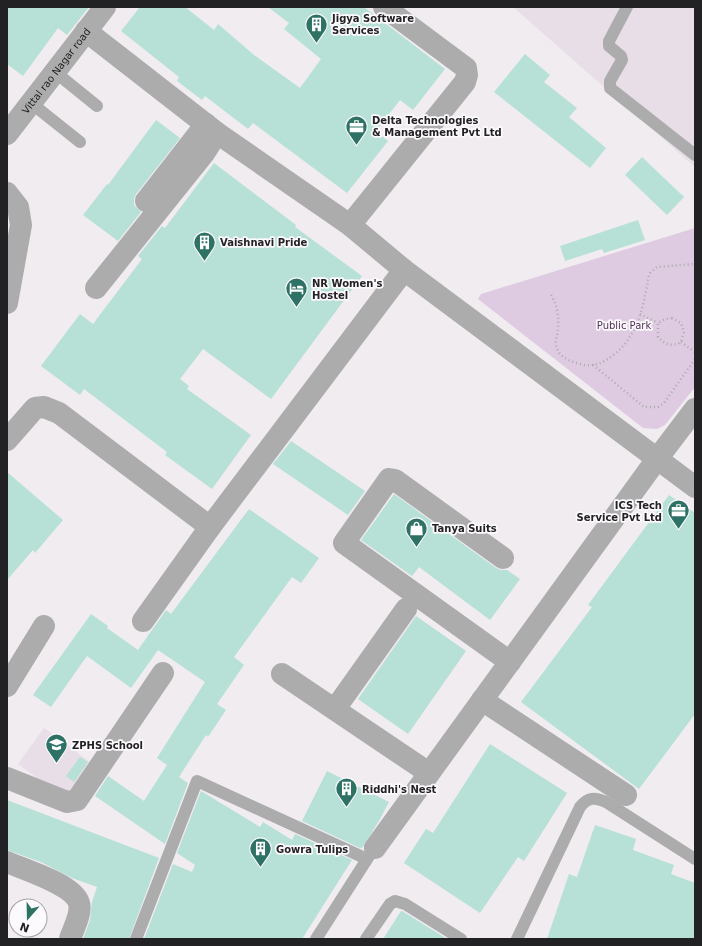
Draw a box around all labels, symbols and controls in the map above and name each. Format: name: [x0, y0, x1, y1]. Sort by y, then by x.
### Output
building icon: Jigya Software Services: [304, 11, 330, 44]
place label: Jigya Software Services: [331, 13, 414, 36]
street label: Vittal rao Nagar road: [20, 26, 93, 116]
office icon: Delta Technologies & Management Pvt Ltd: [343, 113, 369, 146]
place label: Delta Technologies & Management Pvt Ltd: [372, 115, 502, 138]
building icon: Vaishnavi Pride: [191, 229, 217, 262]
place label: Vaishnavi Pride: [220, 237, 308, 248]
hotel icon: NR Women's Hostel: [283, 276, 309, 309]
place label: NR Women's Hostel: [312, 278, 382, 301]
park label: Public Park: [597, 320, 651, 331]
office icon: ICS Tech Service Pvt Ltd: [665, 498, 691, 531]
place label: ICS Tech Service Pvt Ltd: [577, 500, 662, 523]
shop icon: Tanya Suits: [404, 515, 430, 548]
place label: Tanya Suits: [432, 523, 497, 534]
school or university icon: ZPHS School: [43, 732, 69, 765]
place label: ZPHS School: [72, 740, 143, 751]
building icon: Riddhi's Nest: [333, 776, 359, 809]
place label: Riddhi's Nest: [362, 784, 437, 795]
building icon: Gowra Tulips: [248, 836, 274, 869]
place label: Gowra Tulips: [276, 844, 348, 855]
north arrow: [8, 898, 48, 938]
text: N: [18, 919, 31, 935]

